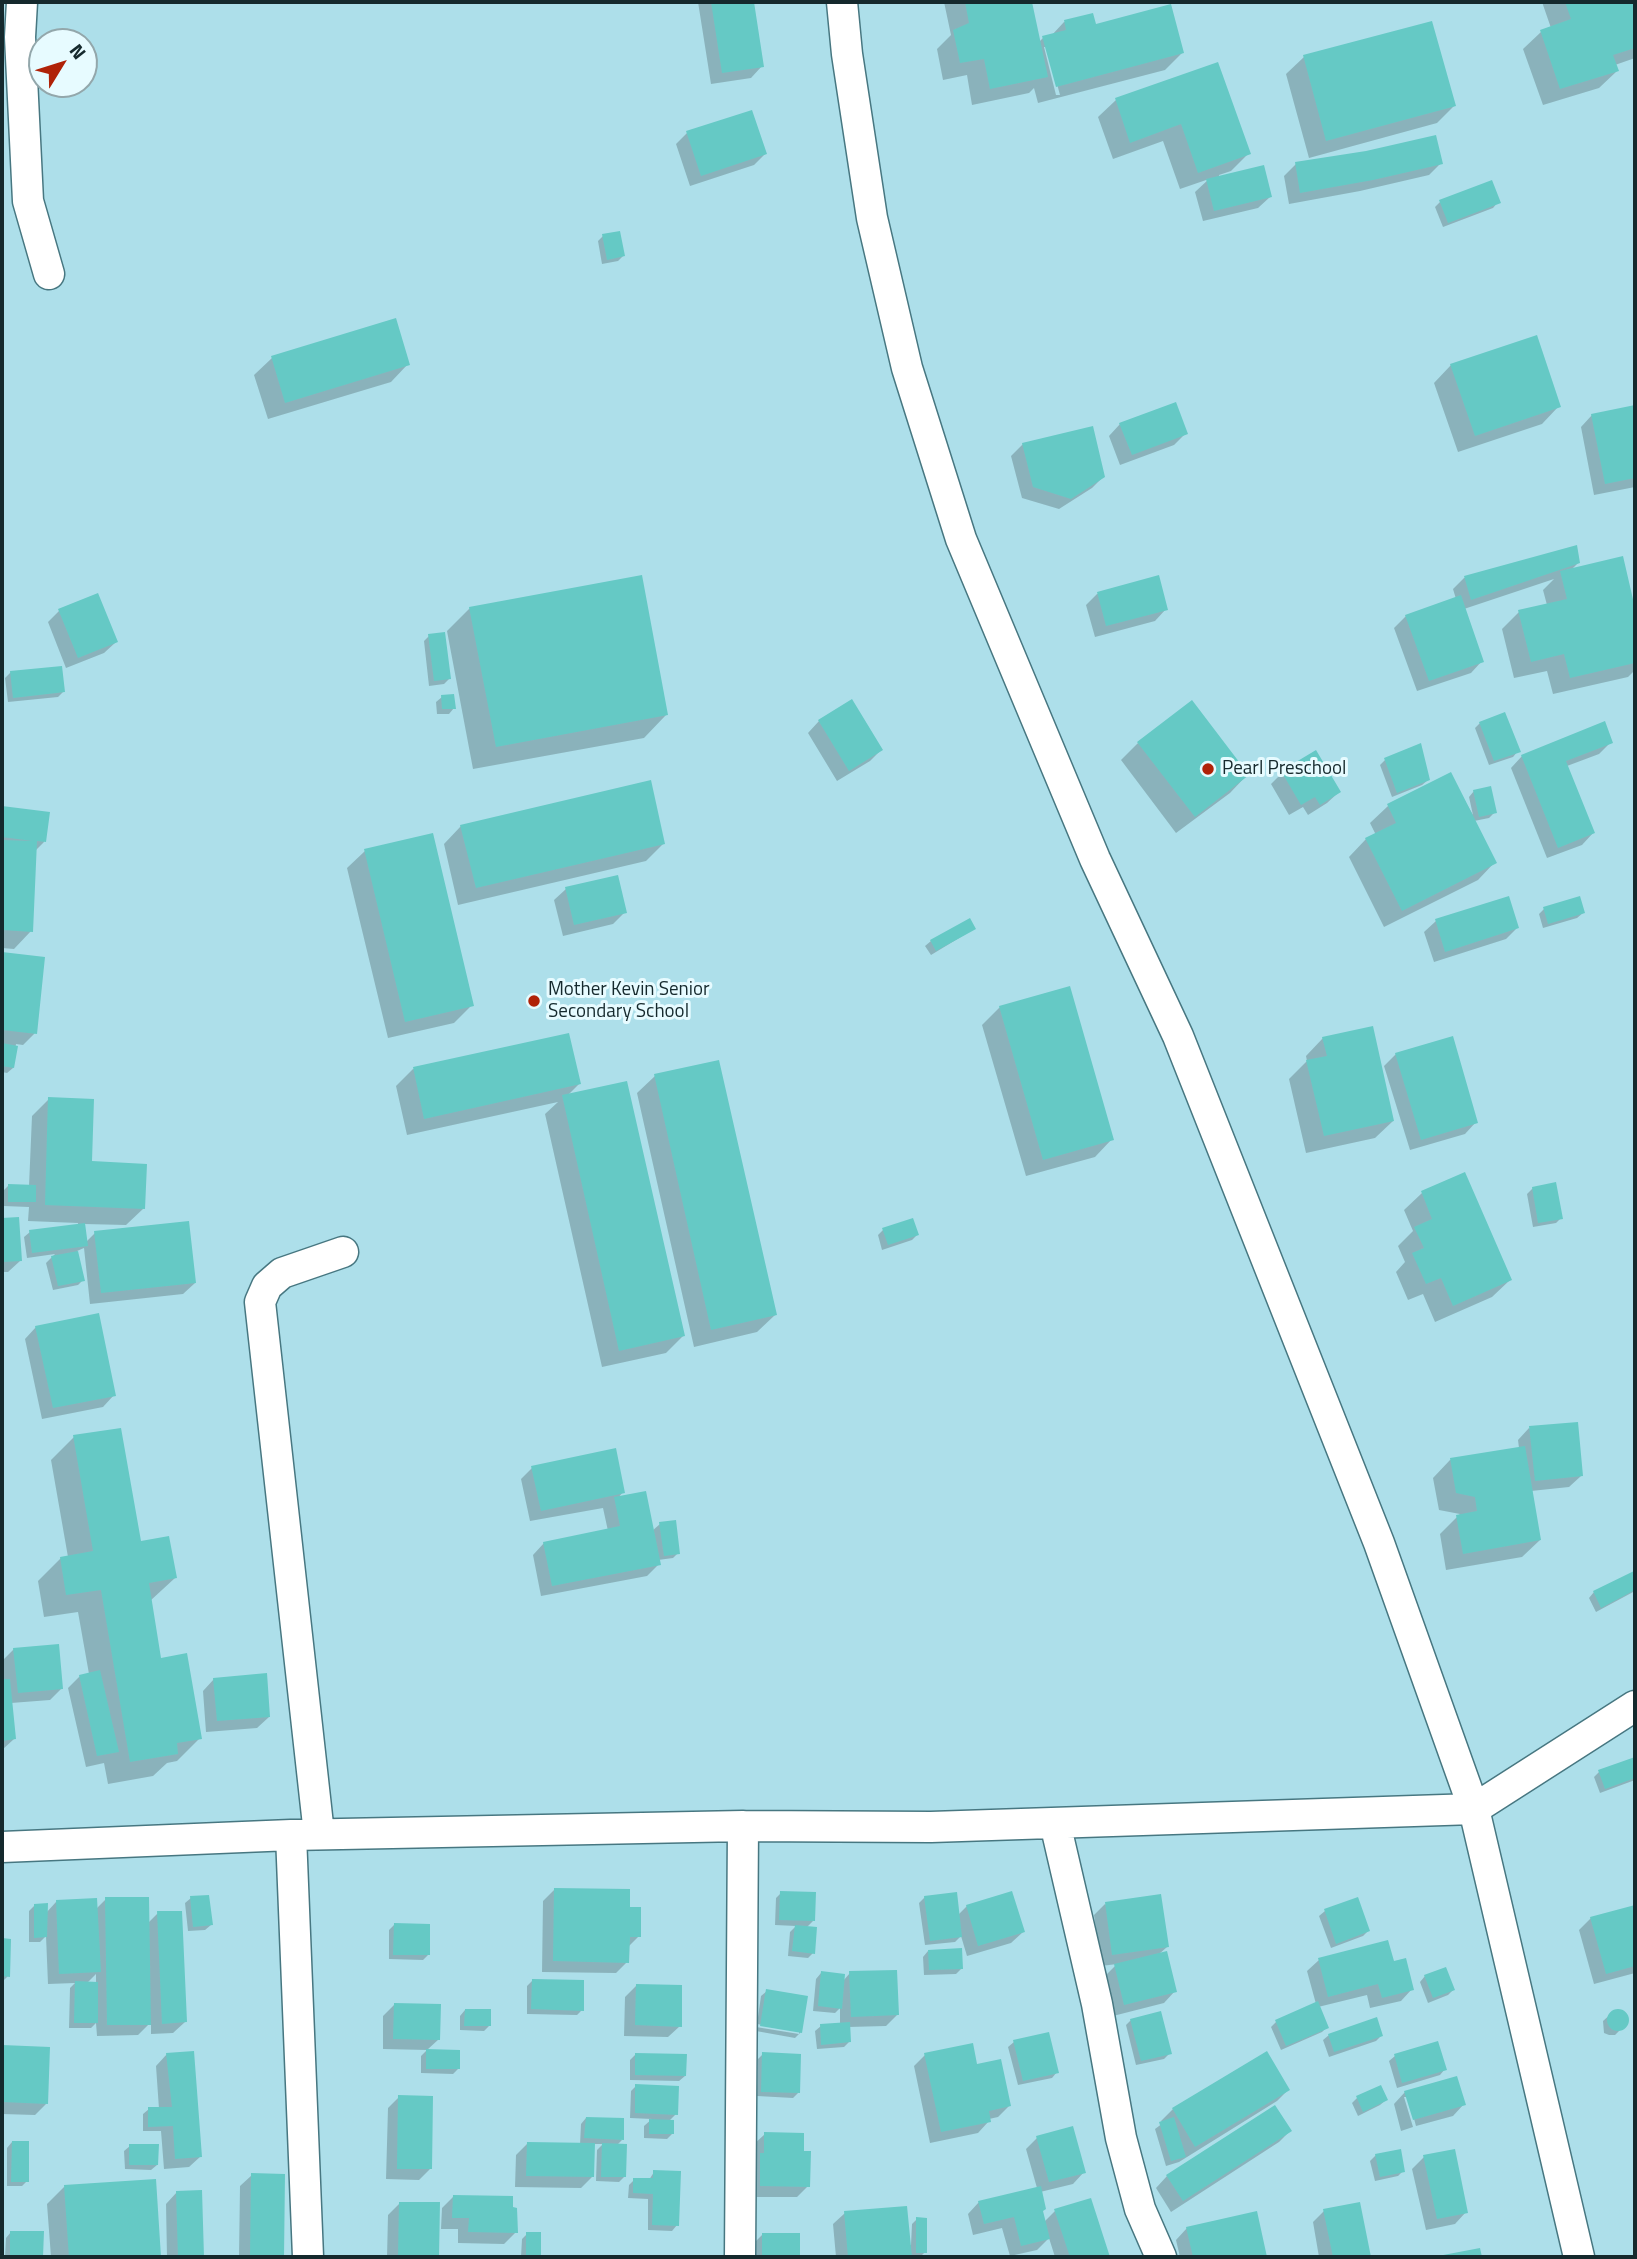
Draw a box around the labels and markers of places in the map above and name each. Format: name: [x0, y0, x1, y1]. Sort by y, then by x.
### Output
place label: Pearl Preschool: [1222, 758, 1346, 780]
marker: Pearl Preschool: [1200, 761, 1216, 777]
place label: Mother Kevin Senior Secondary School: [548, 979, 710, 1023]
marker: Mother Kevin Senior Secondary School: [526, 993, 542, 1009]

